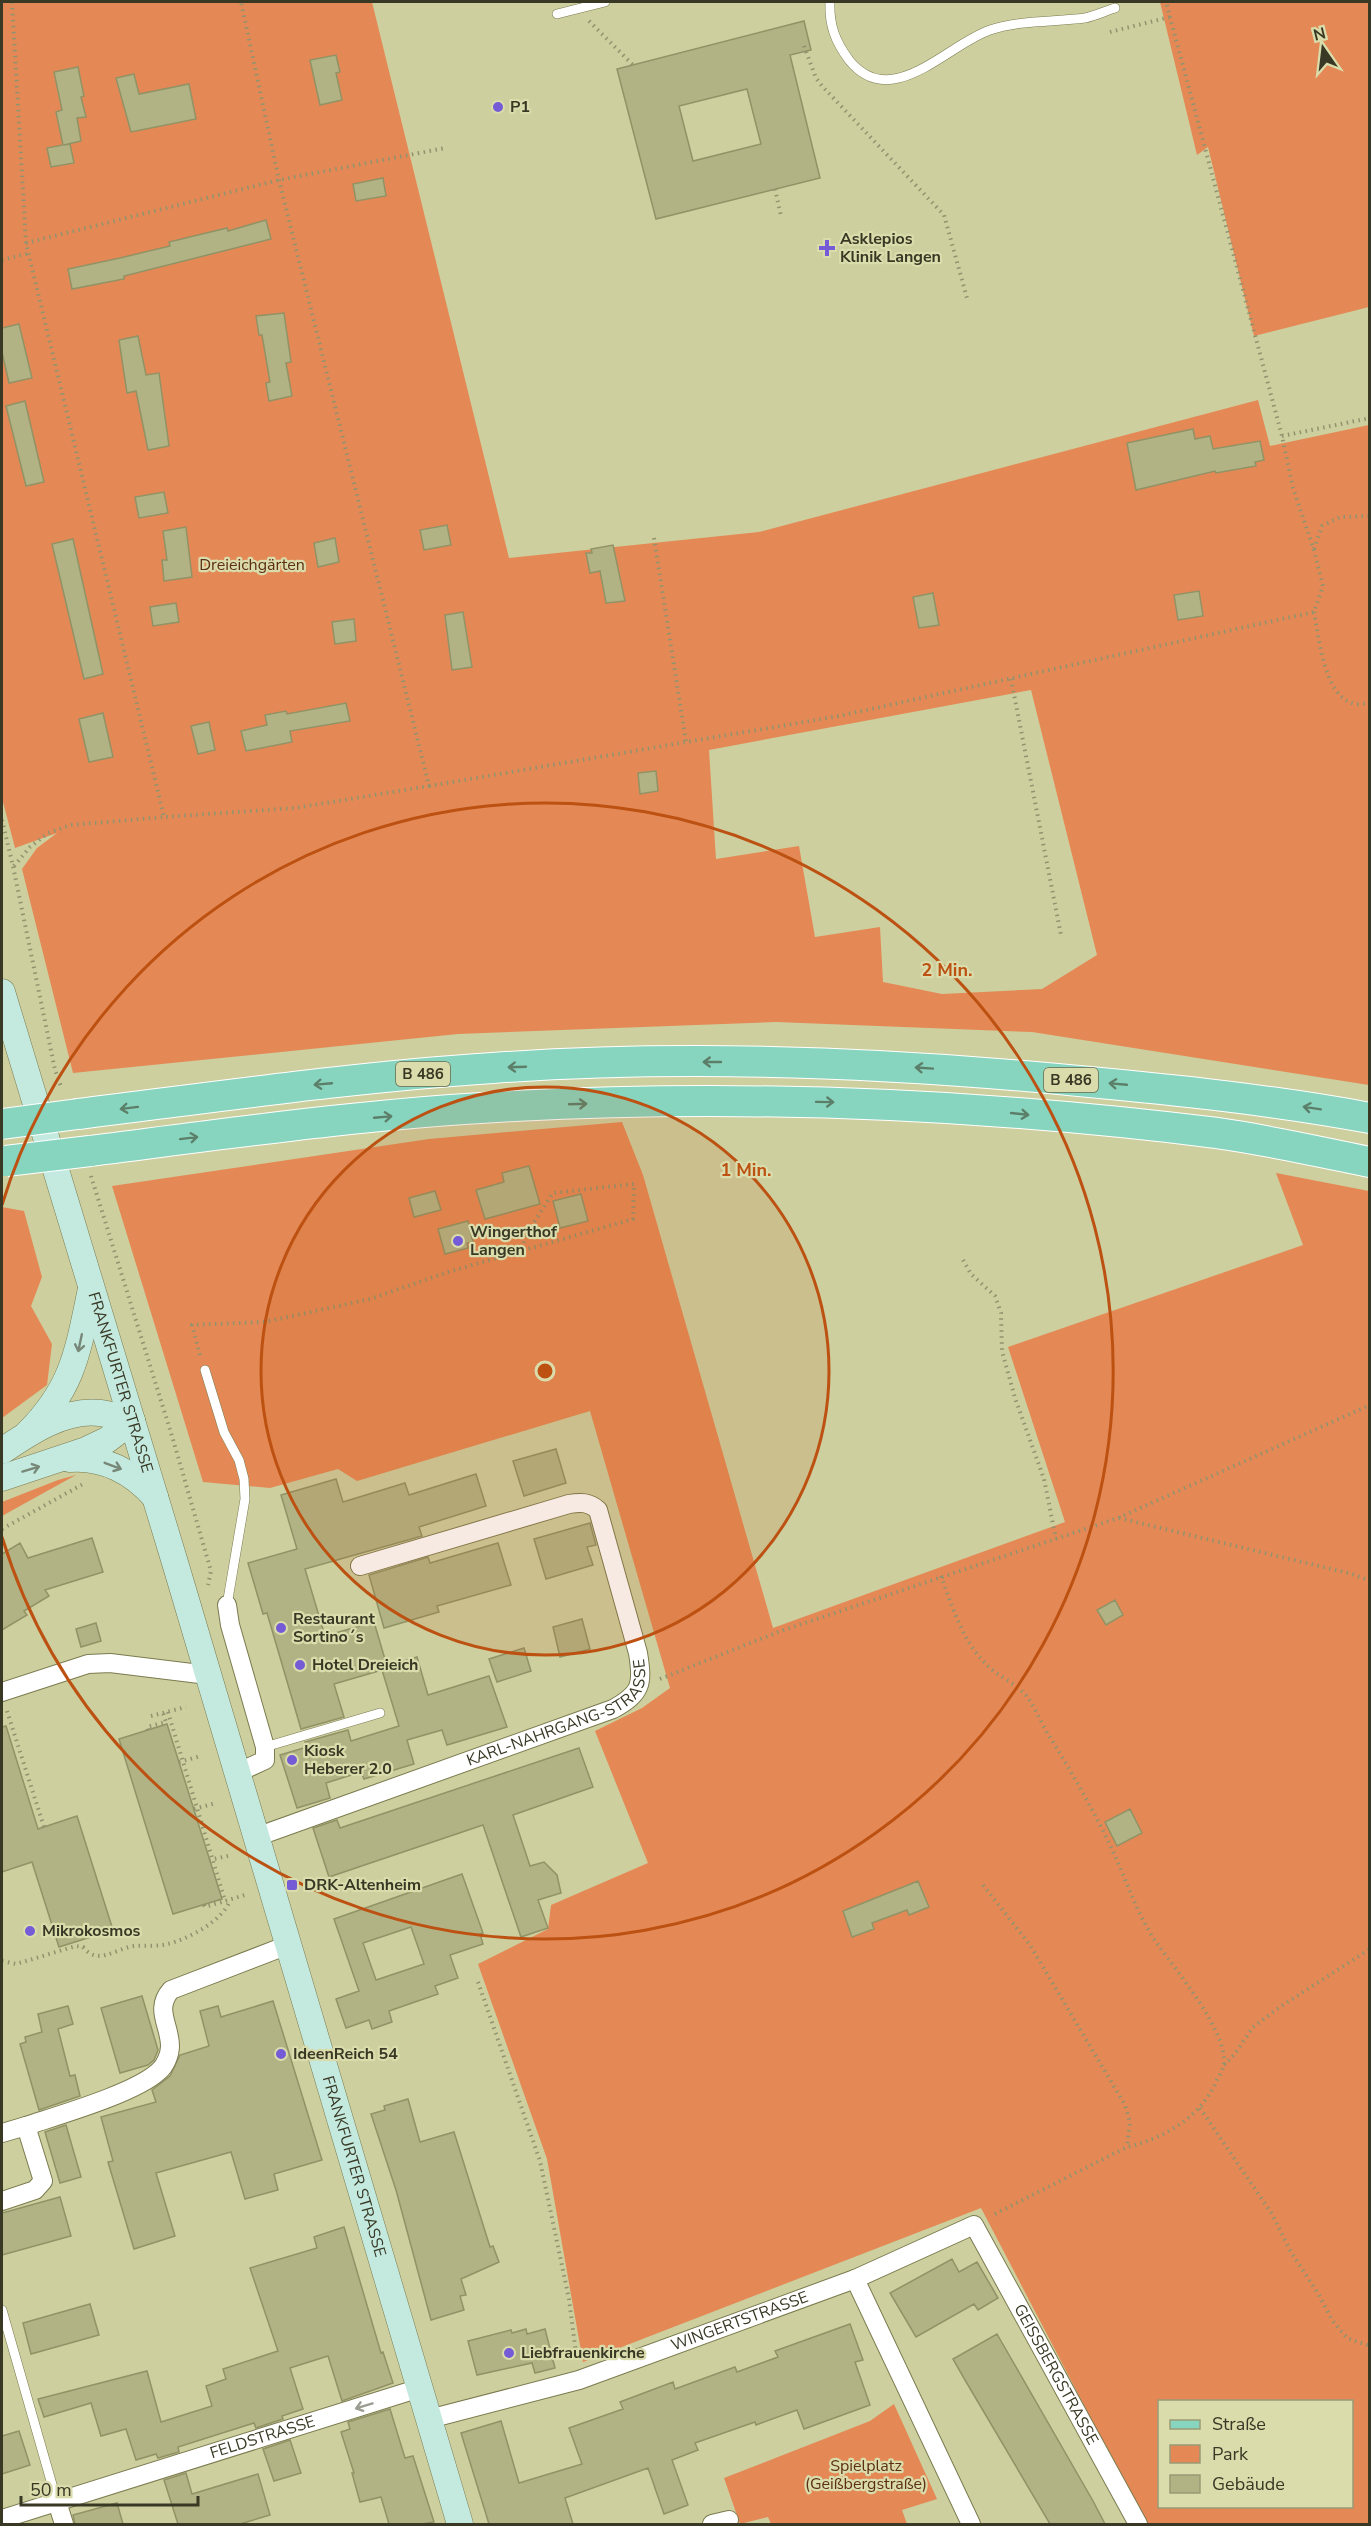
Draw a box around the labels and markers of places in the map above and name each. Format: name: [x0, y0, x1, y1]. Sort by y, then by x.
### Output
place label: P1: [510, 96, 530, 118]
marker: P1: [491, 100, 505, 114]
place label: Asklepios Klinik Langen: [840, 228, 941, 268]
marker: Asklepios Klinik Langen: [818, 239, 836, 257]
place label: Wingerthof Langen: [470, 1221, 558, 1261]
marker: Wingerthof Langen: [451, 1234, 465, 1248]
centre of rings: [535, 1361, 555, 1381]
place label: Restaurant Sortino´s: [293, 1608, 376, 1648]
marker: Restaurant Sortino´s: [274, 1621, 288, 1635]
place label: Hotel Dreieich: [312, 1654, 418, 1676]
marker: Hotel Dreieich: [293, 1658, 307, 1672]
place label: Kiosk Heberer 2.0: [304, 1740, 392, 1780]
marker: Kiosk Heberer 2.0: [285, 1753, 299, 1767]
place label: DRK-Altenheim: [304, 1874, 421, 1896]
marker: DRK-Altenheim: [285, 1878, 299, 1892]
place label: Mikrokosmos: [42, 1920, 141, 1942]
marker: Mikrokosmos: [23, 1924, 37, 1938]
place label: IdeenReich 54: [293, 2043, 398, 2065]
marker: IdeenReich 54: [274, 2047, 288, 2061]
place label: Liebfrauenkirche: [521, 2342, 645, 2364]
marker: Liebfrauenkirche: [502, 2346, 516, 2360]

